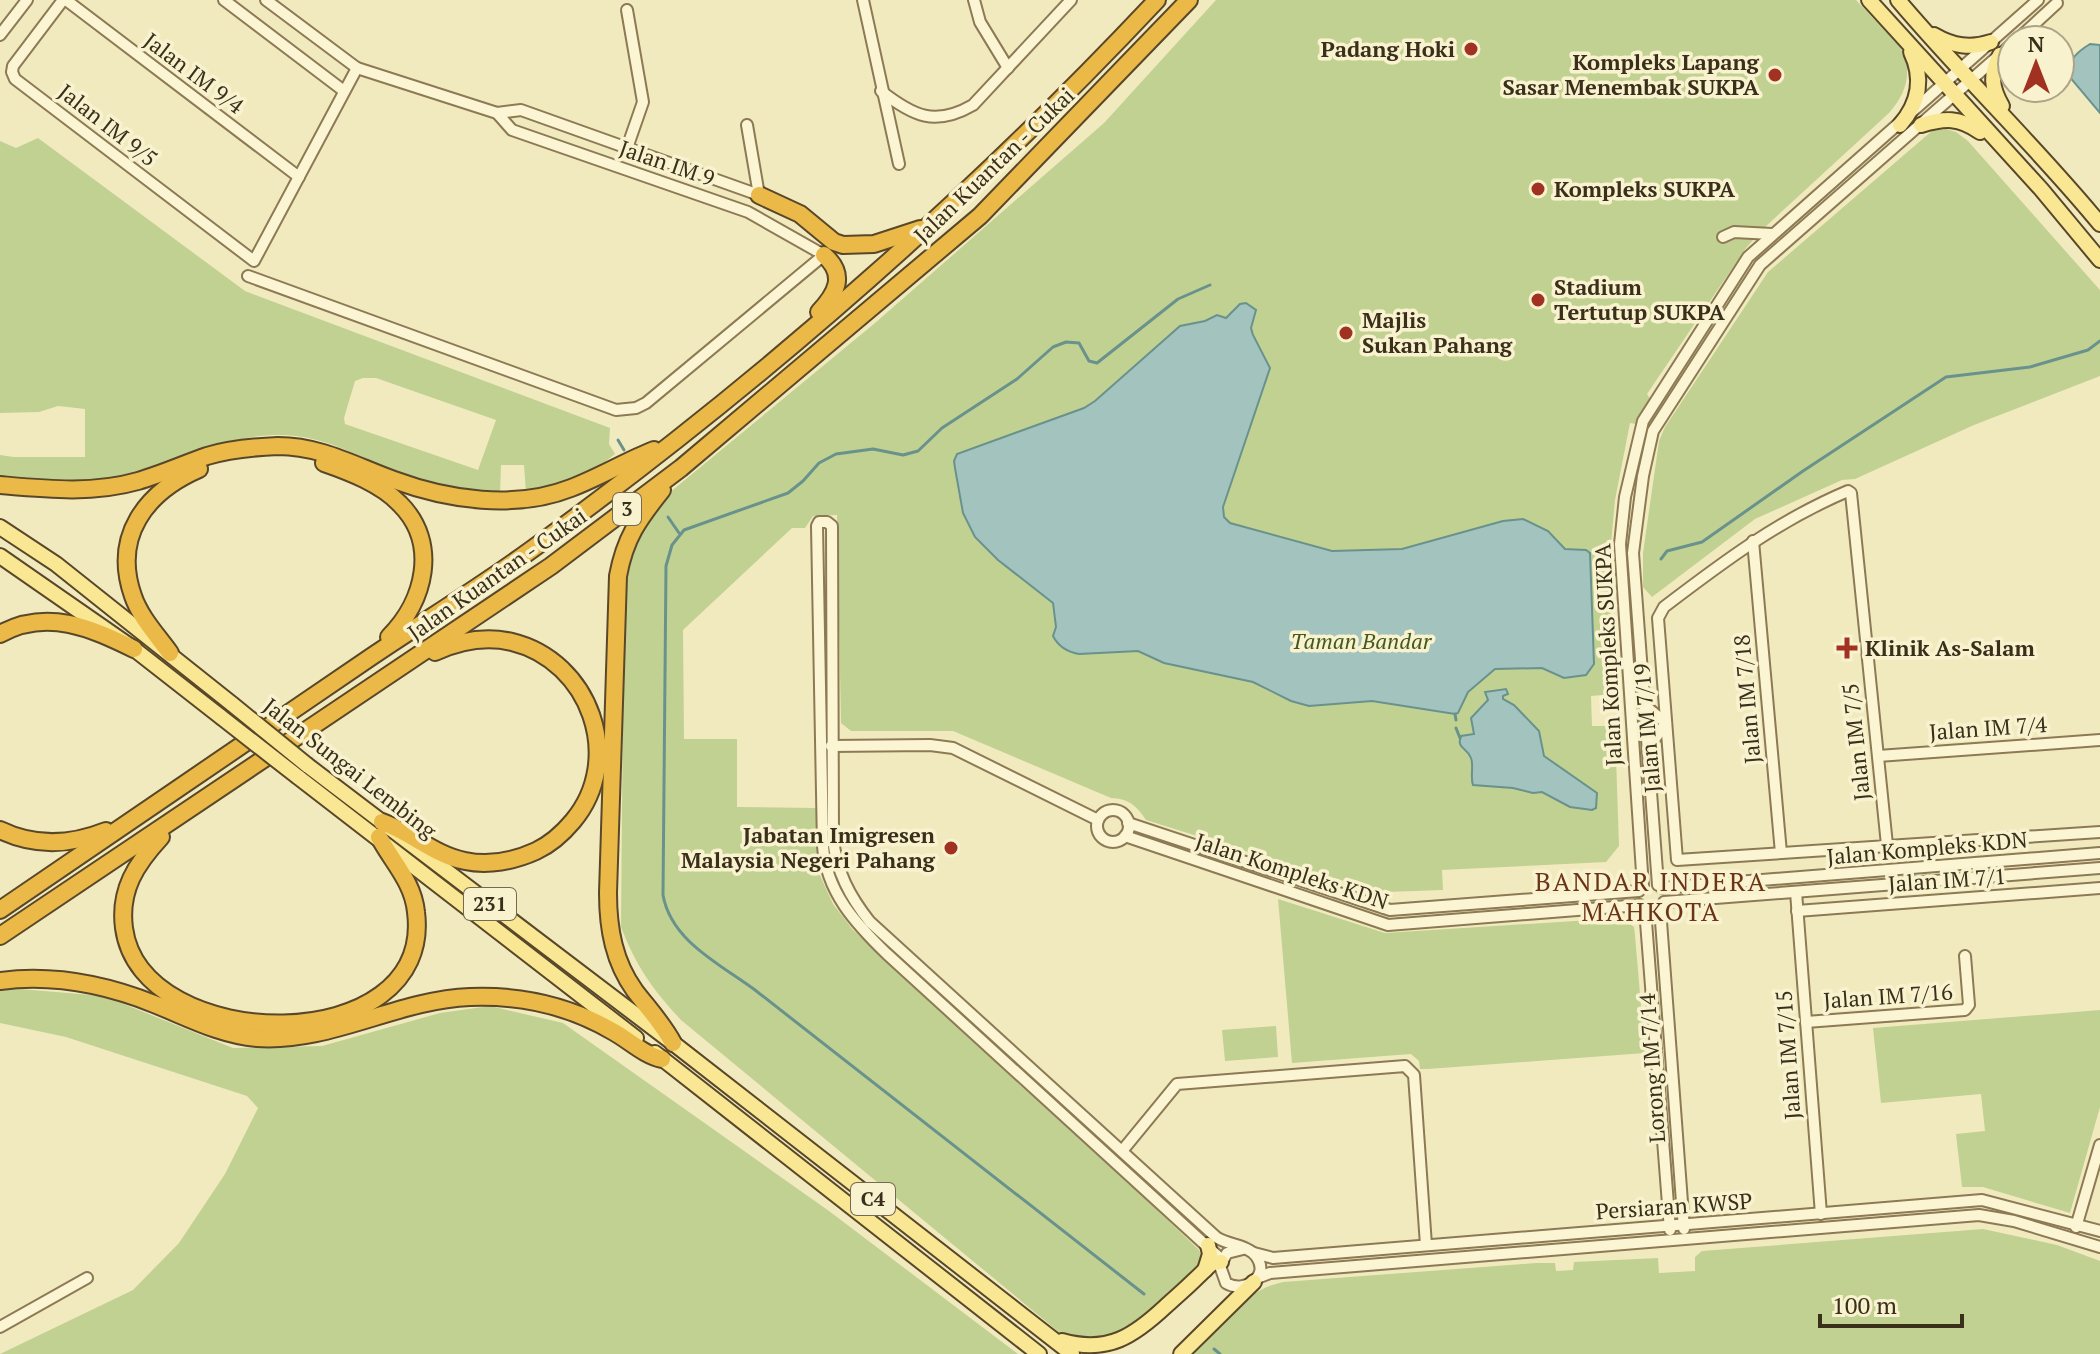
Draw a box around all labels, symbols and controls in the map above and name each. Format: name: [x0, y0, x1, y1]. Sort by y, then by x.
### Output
north arrow: [1996, 24, 2076, 104]
street label: Jalan IM 9/4: [138, 26, 250, 120]
text: N: [2028, 29, 2045, 58]
place label: Padang Hoki: [1321, 34, 1455, 63]
marker: Padang Hoki: [1462, 40, 1480, 58]
place label: Kompleks Lapang Sasar Menembak SUKPA: [1502, 47, 1760, 101]
marker: Kompleks Lapang Sasar Menembak SUKPA: [1766, 66, 1784, 84]
street label: Jalan IM 9/5: [53, 77, 164, 172]
street label: Jalan Kuantan - Cukai: [907, 80, 1080, 249]
street label: Jalan IM 9: [616, 133, 719, 192]
place label: Kompleks SUKPA: [1554, 174, 1736, 203]
marker: Kompleks SUKPA: [1529, 180, 1547, 198]
place label: Stadium Tertutup SUKPA: [1554, 272, 1726, 326]
marker: Stadium Tertutup SUKPA: [1529, 291, 1547, 309]
place label: Majlis Sukan Pahang: [1362, 305, 1513, 359]
marker: Majlis Sukan Pahang: [1337, 324, 1355, 342]
road number: 3: [613, 493, 641, 525]
street label: Jalan Kuantan - Cukai: [401, 501, 592, 646]
street label: Jalan Kompleks SUKPA: [1587, 542, 1628, 767]
park label: Taman Bandar: [1291, 626, 1433, 655]
street label: Jalan IM 7/18: [1726, 633, 1767, 765]
place label: Klinik As-Salam: [1865, 633, 2035, 662]
marker: Klinik As-Salam: [1836, 637, 1858, 659]
street label: Jalan IM 7/19: [1626, 662, 1667, 794]
street label: Jalan IM 7/5: [1835, 682, 1876, 802]
street label: Jalan Sungai Lembing: [258, 691, 443, 845]
street label: Jalan IM 7/4: [1928, 709, 2048, 746]
place label: Jabatan Imigresen Malaysia Negeri Pahang: [681, 820, 936, 874]
street label: Jalan Kompleks KDN: [1825, 824, 2029, 871]
street label: Jalan Kompleks KDN: [1192, 826, 1392, 915]
marker: Jabatan Imigresen Malaysia Negeri Pahang: [942, 839, 960, 857]
street label: Jalan IM 7/1: [1887, 861, 2007, 898]
district label: BANDAR INDERA MAHKOTA: [1535, 864, 1767, 928]
road number: 231: [464, 888, 516, 920]
street label: Jalan IM 7/16: [1822, 976, 1954, 1014]
street label: Jalan IM 7/15: [1769, 989, 1806, 1121]
street label: Lorong IM 7/14: [1632, 992, 1671, 1144]
road number: C4: [851, 1183, 895, 1215]
street label: Persiaran KWSP: [1595, 1186, 1753, 1225]
scale bar: [1820, 1278, 1962, 1328]
text: 100 m: [1832, 1289, 1897, 1321]

